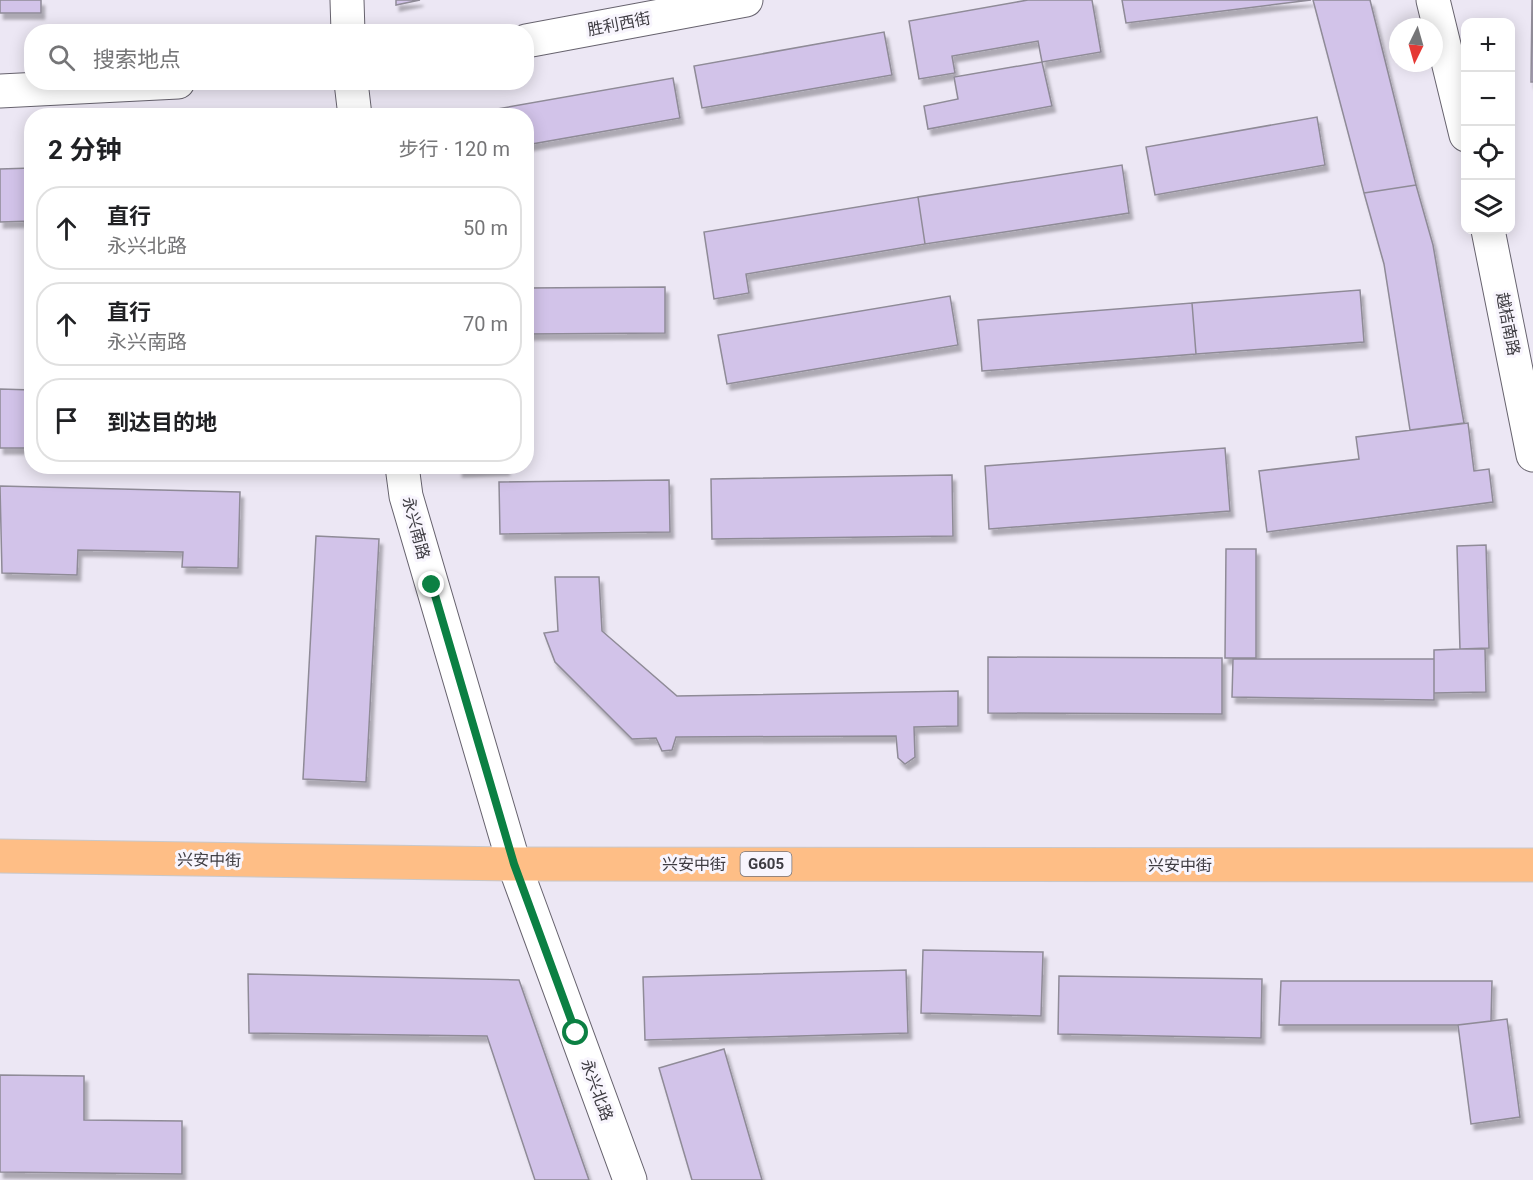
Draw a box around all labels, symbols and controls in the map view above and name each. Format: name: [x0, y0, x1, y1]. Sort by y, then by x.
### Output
street label: 胜利西街: [586, 9, 652, 39]
north arrow: [1389, 18, 1443, 72]
map controls: [1461, 18, 1515, 234]
button: +: [1461, 18, 1515, 72]
search box: [24, 24, 534, 90]
icon: search: [45, 41, 78, 74]
text: 搜索地点: [93, 47, 181, 72]
button: −: [1461, 72, 1515, 126]
button: locate: [1461, 126, 1515, 180]
text: 2 分钟: [48, 135, 121, 165]
text: 步行 · 120 m: [399, 137, 510, 161]
button: layers: [1461, 180, 1515, 234]
text: 直行: [107, 204, 151, 229]
icon: ahead: [50, 212, 83, 245]
text: 50 m: [463, 216, 508, 240]
text: 永兴北路: [107, 234, 187, 258]
street label: 越桔南路: [1493, 291, 1523, 357]
text: 直行: [107, 300, 151, 325]
icon: ahead: [50, 308, 83, 341]
text: 70 m: [463, 312, 508, 336]
text: 永兴南路: [107, 330, 187, 354]
icon: arrive: [50, 404, 83, 437]
text: 到达目的地: [107, 410, 217, 435]
street label: 永兴南路: [399, 495, 433, 561]
route end: [418, 571, 444, 597]
street label: 兴安中街: [177, 850, 241, 870]
road number: G605: [740, 852, 792, 876]
street label: 兴安中街: [662, 855, 726, 874]
street label: 兴安中街: [1148, 856, 1212, 875]
route start: [562, 1019, 588, 1045]
street label: 永兴北路: [577, 1057, 617, 1123]

